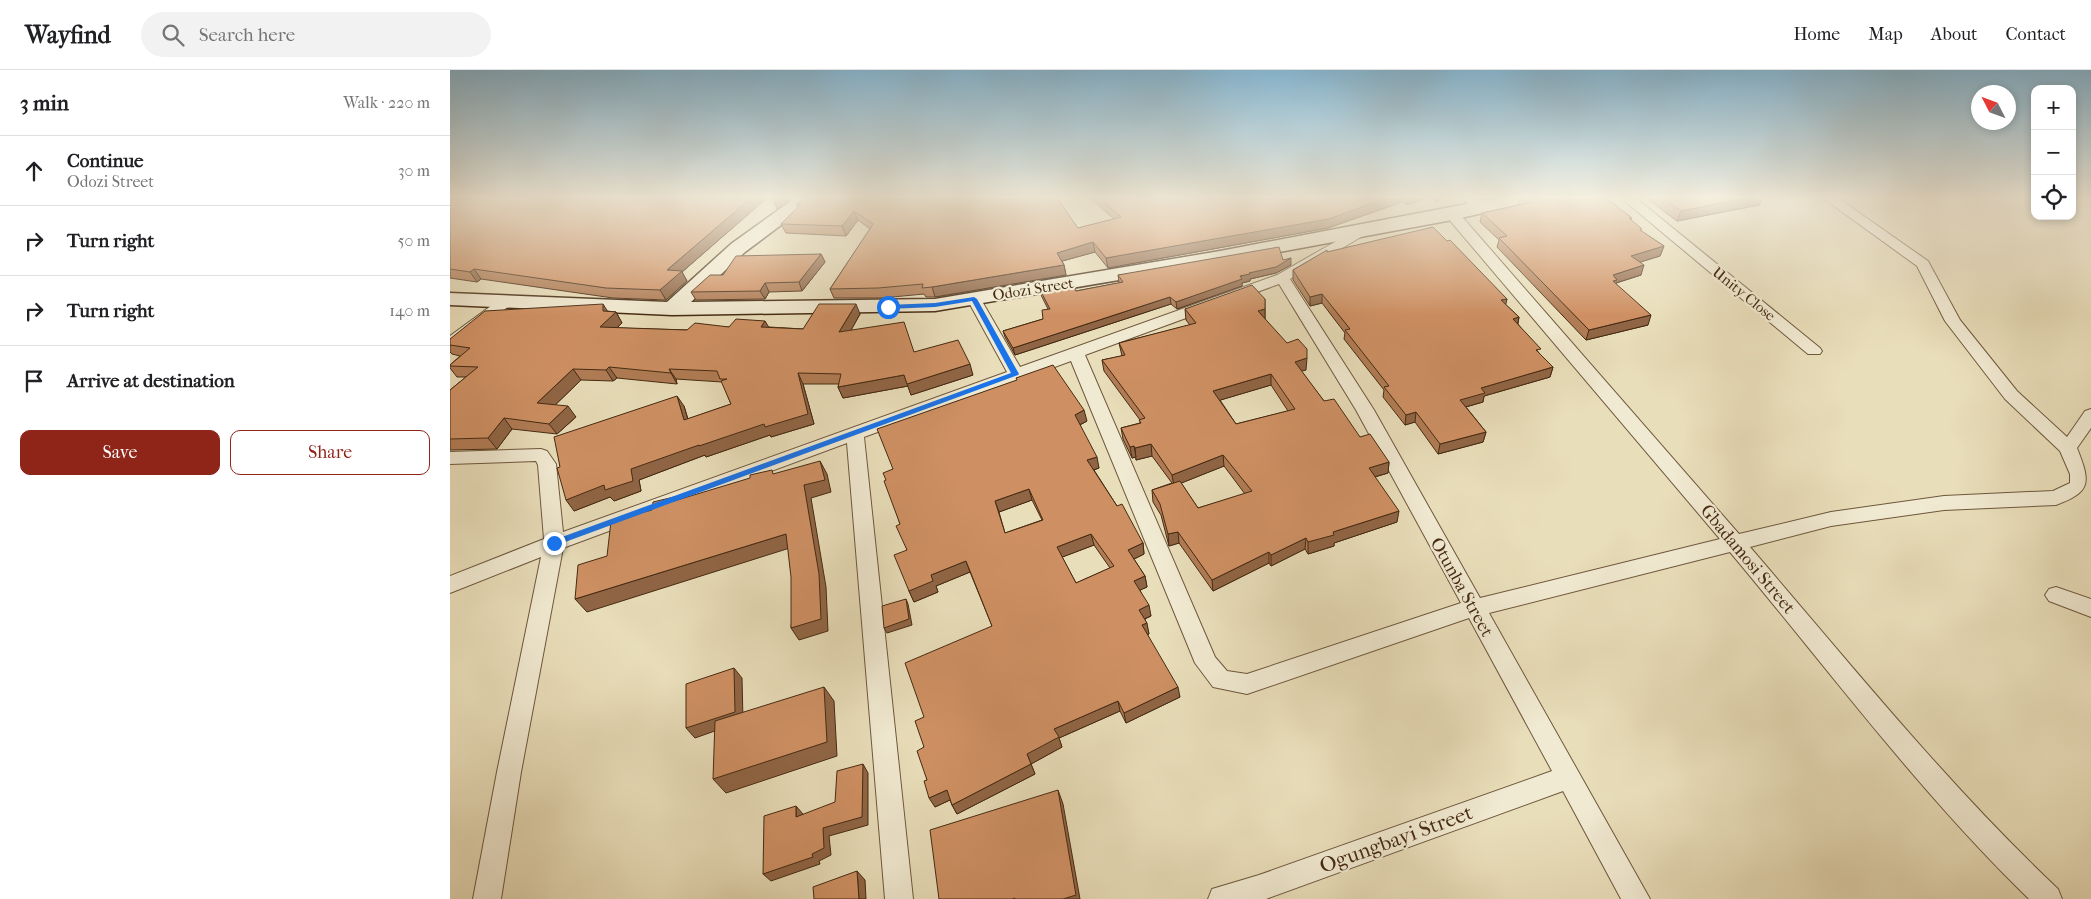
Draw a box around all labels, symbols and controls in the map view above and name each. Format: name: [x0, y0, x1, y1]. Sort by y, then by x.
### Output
search box: [141, 12, 491, 57]
text: Wayfind: [25, 21, 111, 49]
icon: search: [159, 21, 187, 49]
text: Search here: [199, 24, 295, 46]
text: Home: [1793, 24, 1840, 45]
text: Map: [1868, 24, 1903, 45]
text: About: [1931, 24, 1977, 45]
text: Contact: [2005, 24, 2066, 45]
north arrow: [1971, 85, 2016, 130]
map controls: [2031, 85, 2076, 220]
button: +: [2031, 85, 2076, 130]
text: 3 min: [20, 91, 69, 115]
text: Walk · 220 m: [343, 93, 430, 112]
button: −: [2031, 130, 2076, 175]
text: Continue: [67, 150, 143, 172]
icon: ahead: [20, 157, 48, 185]
text: 30 m: [398, 161, 430, 180]
text: Odozi Street: [67, 172, 154, 191]
button: locate: [2031, 175, 2076, 220]
icon: right: [20, 227, 48, 255]
text: Turn right: [67, 230, 154, 252]
text: 50 m: [398, 231, 430, 250]
street label: Unity Close: [1709, 263, 1780, 325]
street label: Odozi Street: [991, 274, 1075, 304]
route start: [877, 296, 900, 319]
icon: right: [20, 297, 48, 325]
text: Turn right: [67, 300, 154, 322]
text: 140 m: [389, 301, 430, 320]
icon: arrive: [20, 367, 48, 395]
text: Arrive at destination: [67, 370, 235, 392]
button: Save: [20, 430, 220, 475]
button: Share: [230, 430, 430, 475]
street label: Gbadamosi Street: [1696, 500, 1800, 619]
route end: [543, 532, 566, 555]
street label: Otunba Street: [1426, 534, 1498, 641]
street label: Ogungbayi Street: [1316, 800, 1476, 878]

